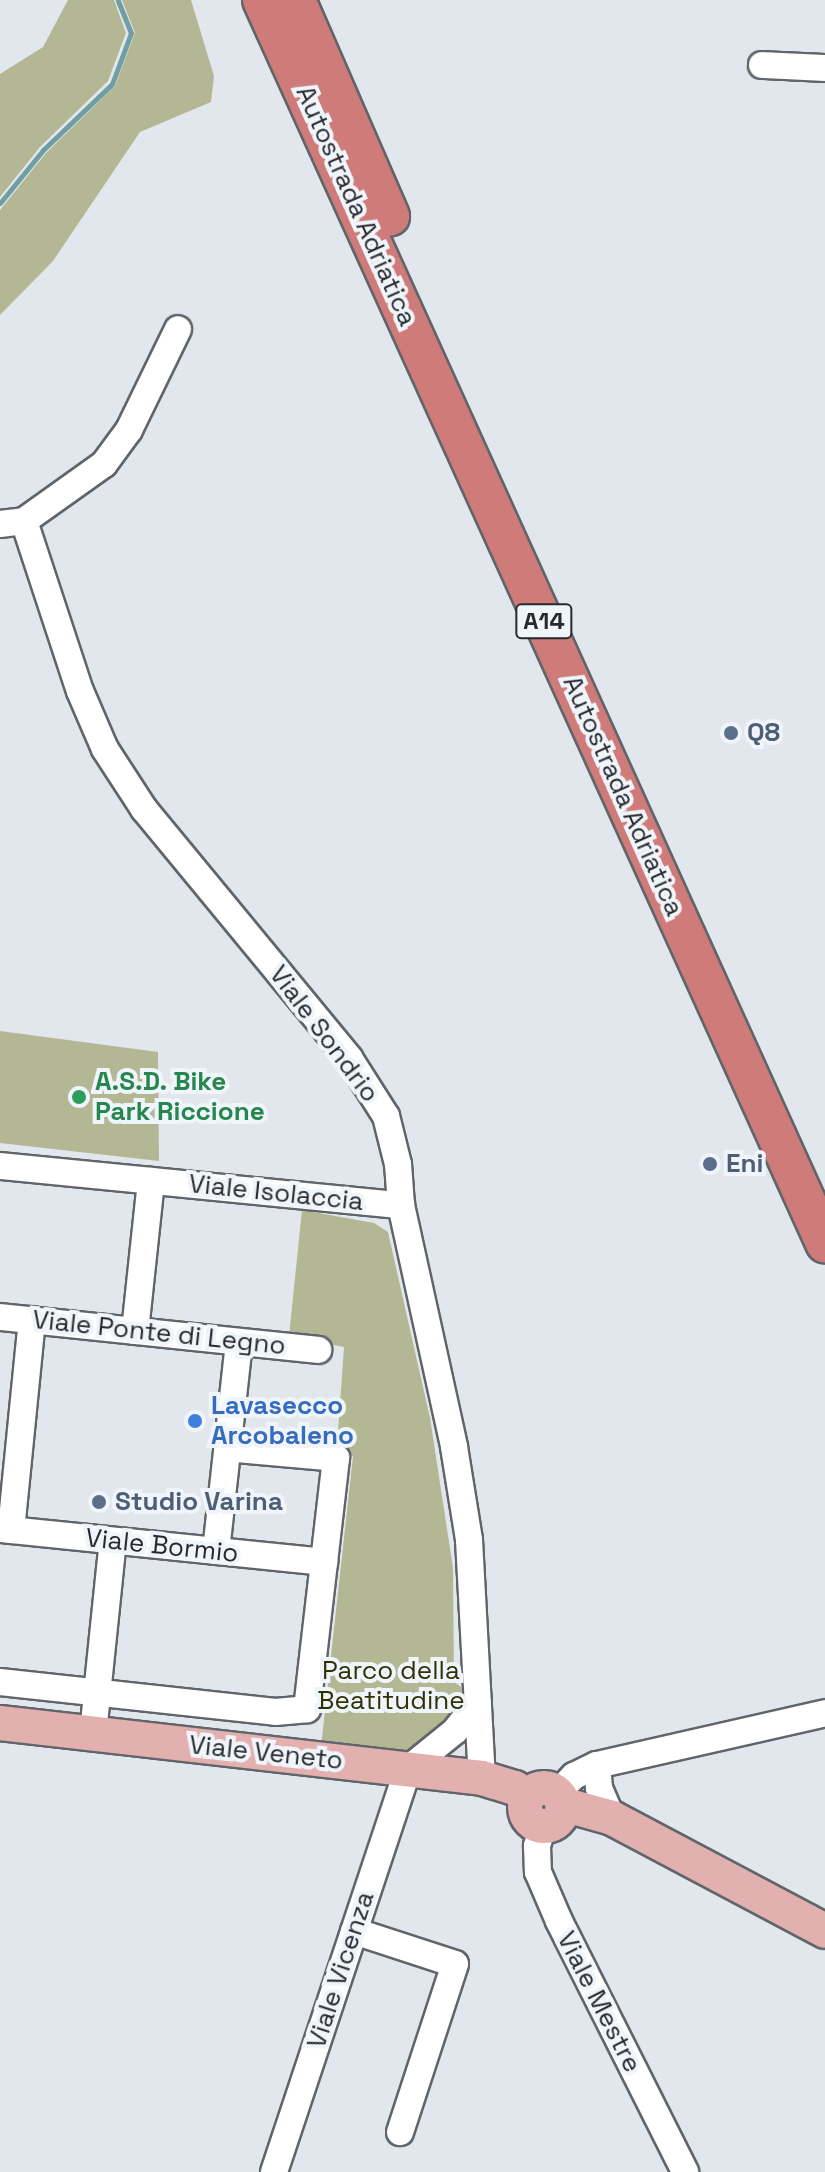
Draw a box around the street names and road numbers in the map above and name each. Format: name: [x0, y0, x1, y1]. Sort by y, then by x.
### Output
street label: Autostrada Adriatica: [289, 81, 423, 331]
road number: A14: [514, 601, 574, 641]
street label: Autostrada Adriatica: [556, 671, 690, 921]
street label: Viale Sondrio: [263, 960, 385, 1108]
street label: Viale Isolaccia: [187, 1168, 365, 1218]
street label: Viale Ponte di Legno: [31, 1304, 287, 1362]
street label: Viale Bormio: [84, 1522, 240, 1570]
street label: Viale Veneto: [187, 1729, 345, 1777]
street label: Viale Vicenza: [301, 1887, 381, 2053]
street label: Viale Mestre: [550, 1926, 648, 2078]

